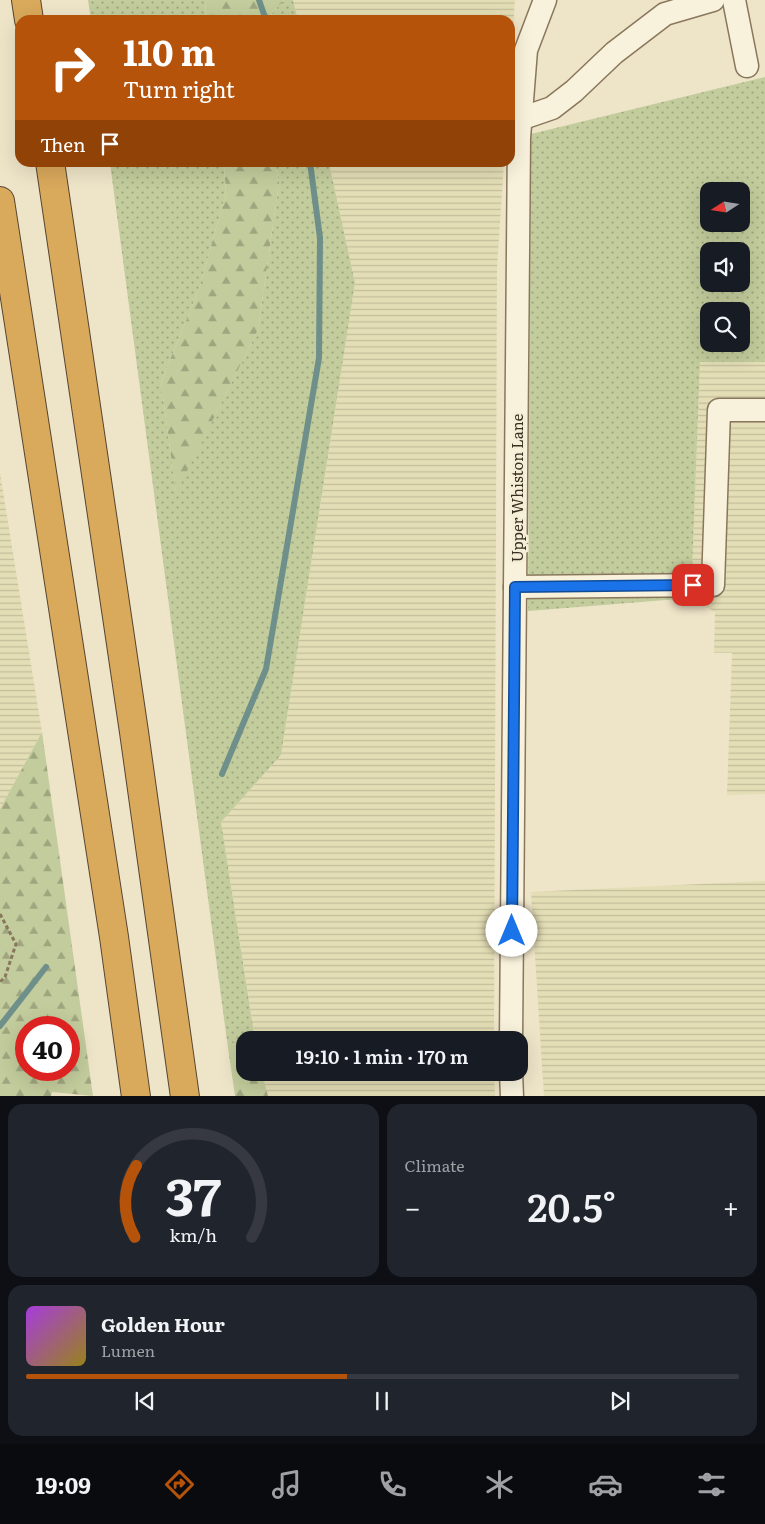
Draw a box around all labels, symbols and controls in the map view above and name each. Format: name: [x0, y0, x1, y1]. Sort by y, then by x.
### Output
text: 110 m: [123, 25, 215, 77]
icon: right: [40, 35, 105, 100]
text: Turn right: [123, 72, 235, 105]
text: Then: [40, 130, 86, 158]
icon: arrive: [96, 130, 124, 158]
north arrow: [700, 182, 750, 232]
map controls: [700, 182, 750, 352]
button: sound: [700, 242, 750, 292]
button: search: [700, 302, 750, 352]
street label: Upper Whiston Lane: [505, 414, 528, 562]
pin: [672, 564, 714, 606]
icon: arrive: [679, 571, 707, 599]
position arrow: [485, 904, 537, 956]
speed limit sign: 40: [15, 1016, 80, 1081]
text: 19:10 · 1 min · 170 m: [296, 1042, 468, 1070]
text: Climate: [405, 1153, 465, 1177]
text: 37: [165, 1155, 221, 1232]
text: 20.5°: [528, 1177, 616, 1234]
text: −: [405, 1185, 421, 1227]
text: +: [723, 1185, 739, 1227]
text: km/h: [169, 1221, 217, 1248]
text: Golden Hour: [101, 1310, 225, 1338]
text: Lumen: [101, 1338, 155, 1362]
icon: previous: [131, 1387, 159, 1415]
icon: pause: [368, 1387, 396, 1415]
icon: next: [606, 1387, 634, 1415]
icon: directions: [162, 1467, 197, 1502]
icon: music: [269, 1467, 304, 1502]
icon: phone: [375, 1467, 410, 1502]
icon: climate: [482, 1467, 517, 1502]
icon: car: [588, 1467, 623, 1502]
icon: filters: [694, 1467, 729, 1502]
text: 19:09: [36, 1468, 91, 1501]

